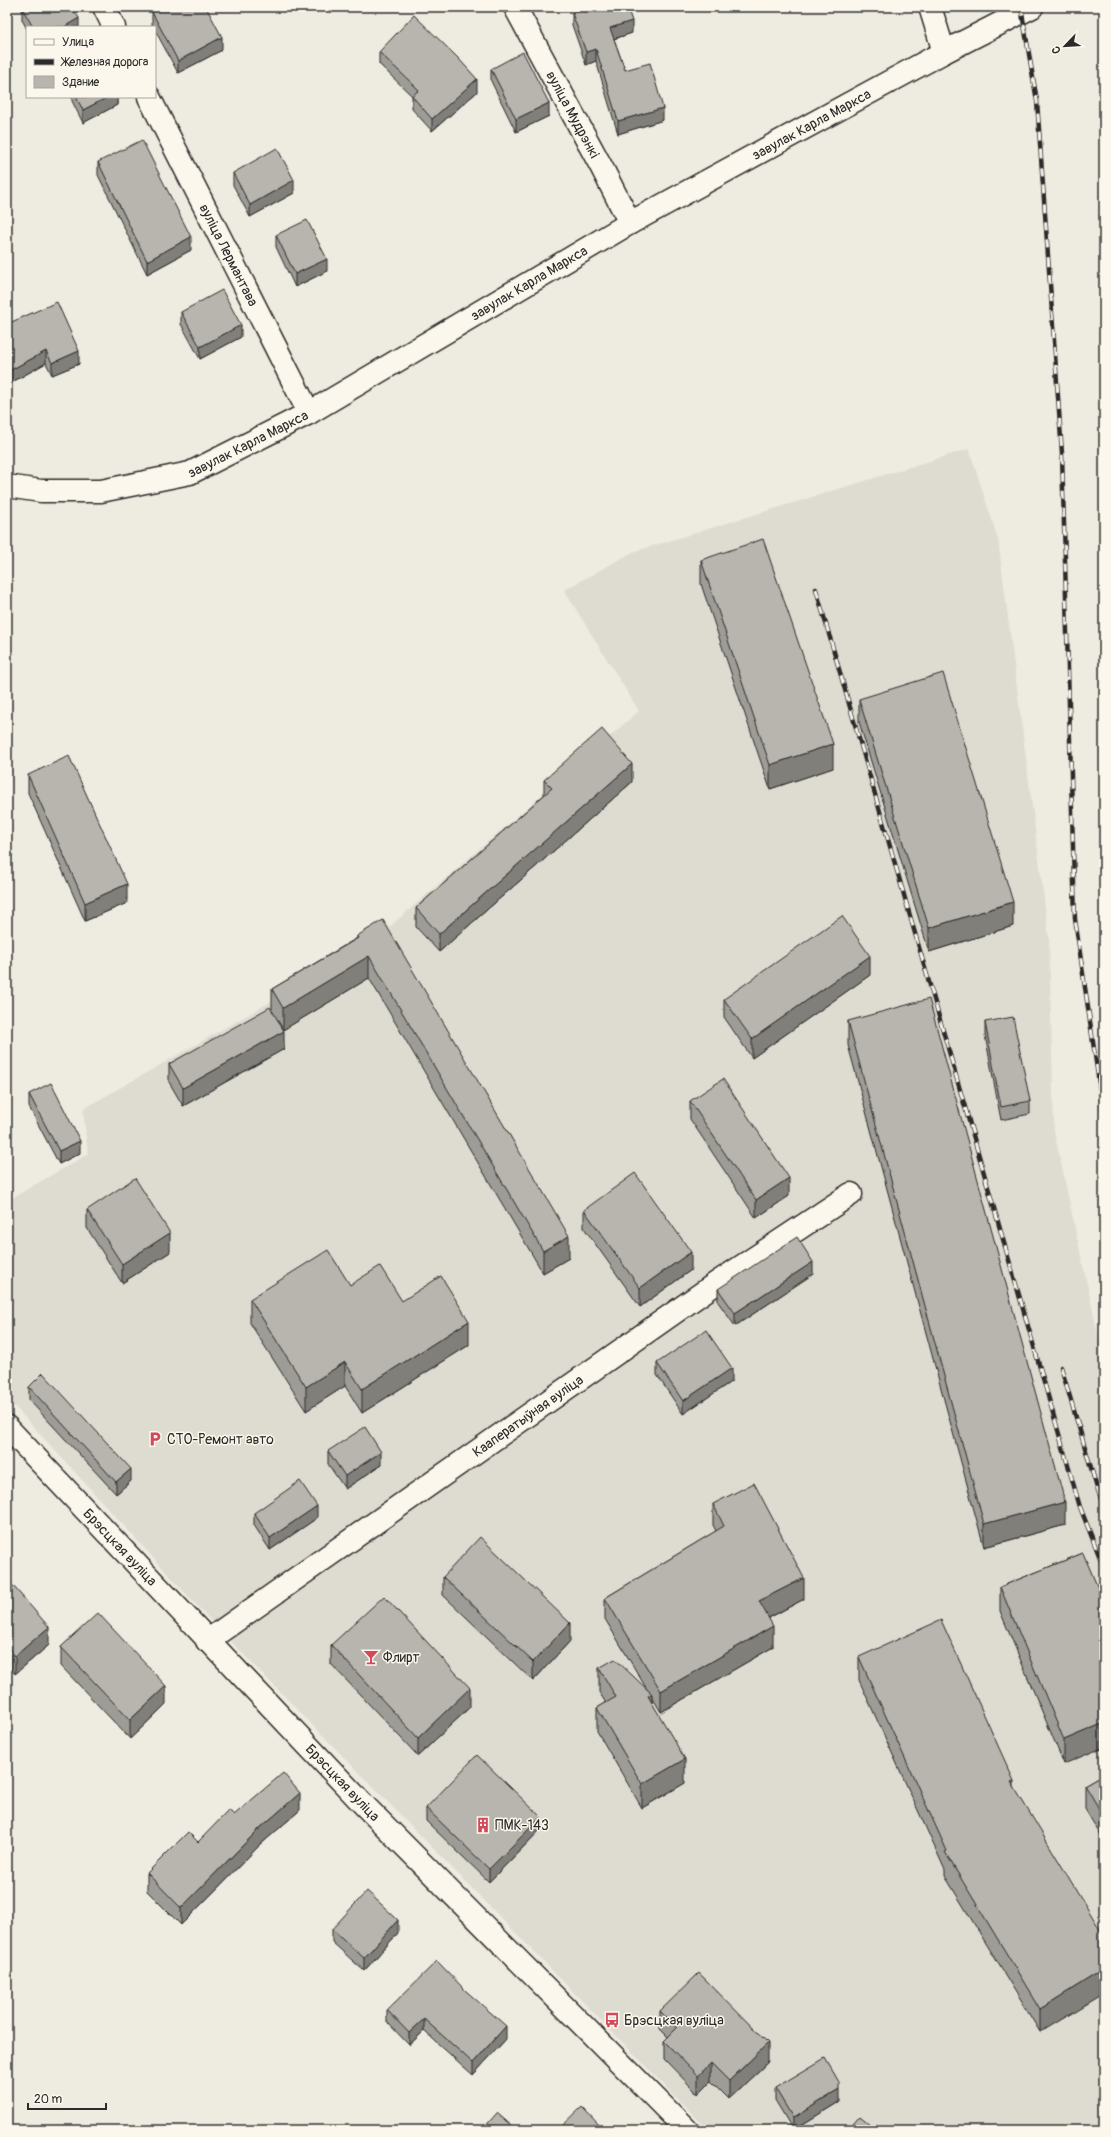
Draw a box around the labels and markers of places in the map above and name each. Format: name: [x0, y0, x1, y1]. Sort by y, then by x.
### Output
parking icon: СТО-Ремонт авто: [146, 1430, 164, 1448]
place label: СТО-Ремонт авто: [167, 1431, 274, 1448]
bar icon: Флирт: [362, 1648, 380, 1666]
place label: Флирт: [383, 1649, 420, 1666]
building icon: ПМК-143: [474, 1816, 492, 1834]
place label: ПМК-143: [495, 1817, 549, 1834]
bus stop icon: Брэсцкая вуліца: [603, 2011, 621, 2029]
place label: Брэсцкая вуліца: [624, 2012, 724, 2029]

